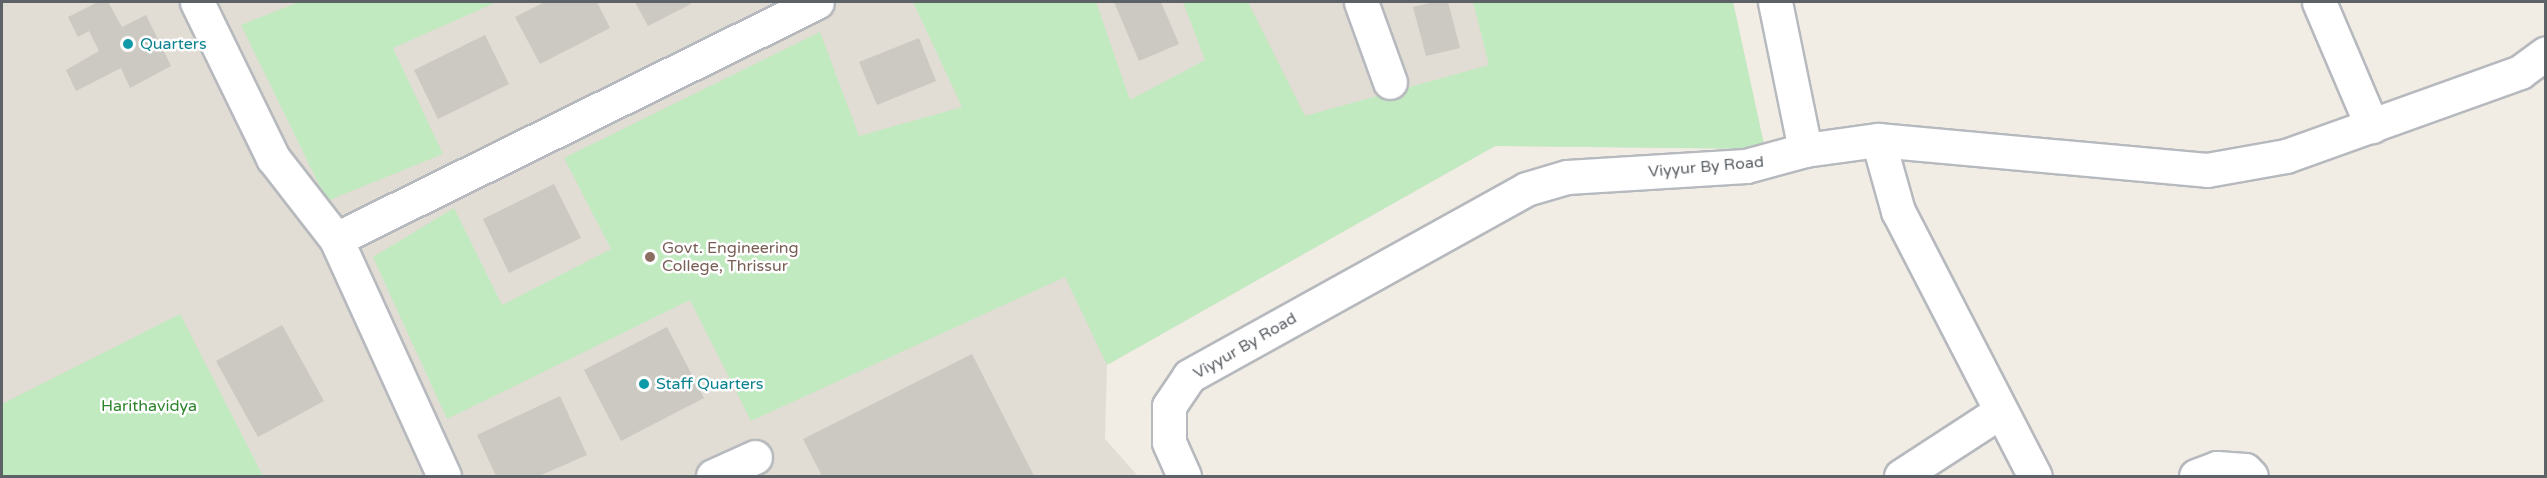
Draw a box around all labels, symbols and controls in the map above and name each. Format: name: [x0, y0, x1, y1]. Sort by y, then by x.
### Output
place label: Quarters: [140, 34, 207, 54]
marker: Quarters: [121, 37, 135, 51]
street label: Viyyur By Road: [1647, 152, 1765, 182]
place label: Govt. Engineering College, Thrissur: [662, 238, 799, 276]
marker: Govt. Engineering College, Thrissur: [643, 250, 657, 264]
street label: Viyyur By Road: [1190, 309, 1300, 383]
place label: Staff Quarters: [656, 374, 764, 394]
marker: Staff Quarters: [637, 377, 651, 391]
park label: Harithavidya: [101, 396, 197, 416]

